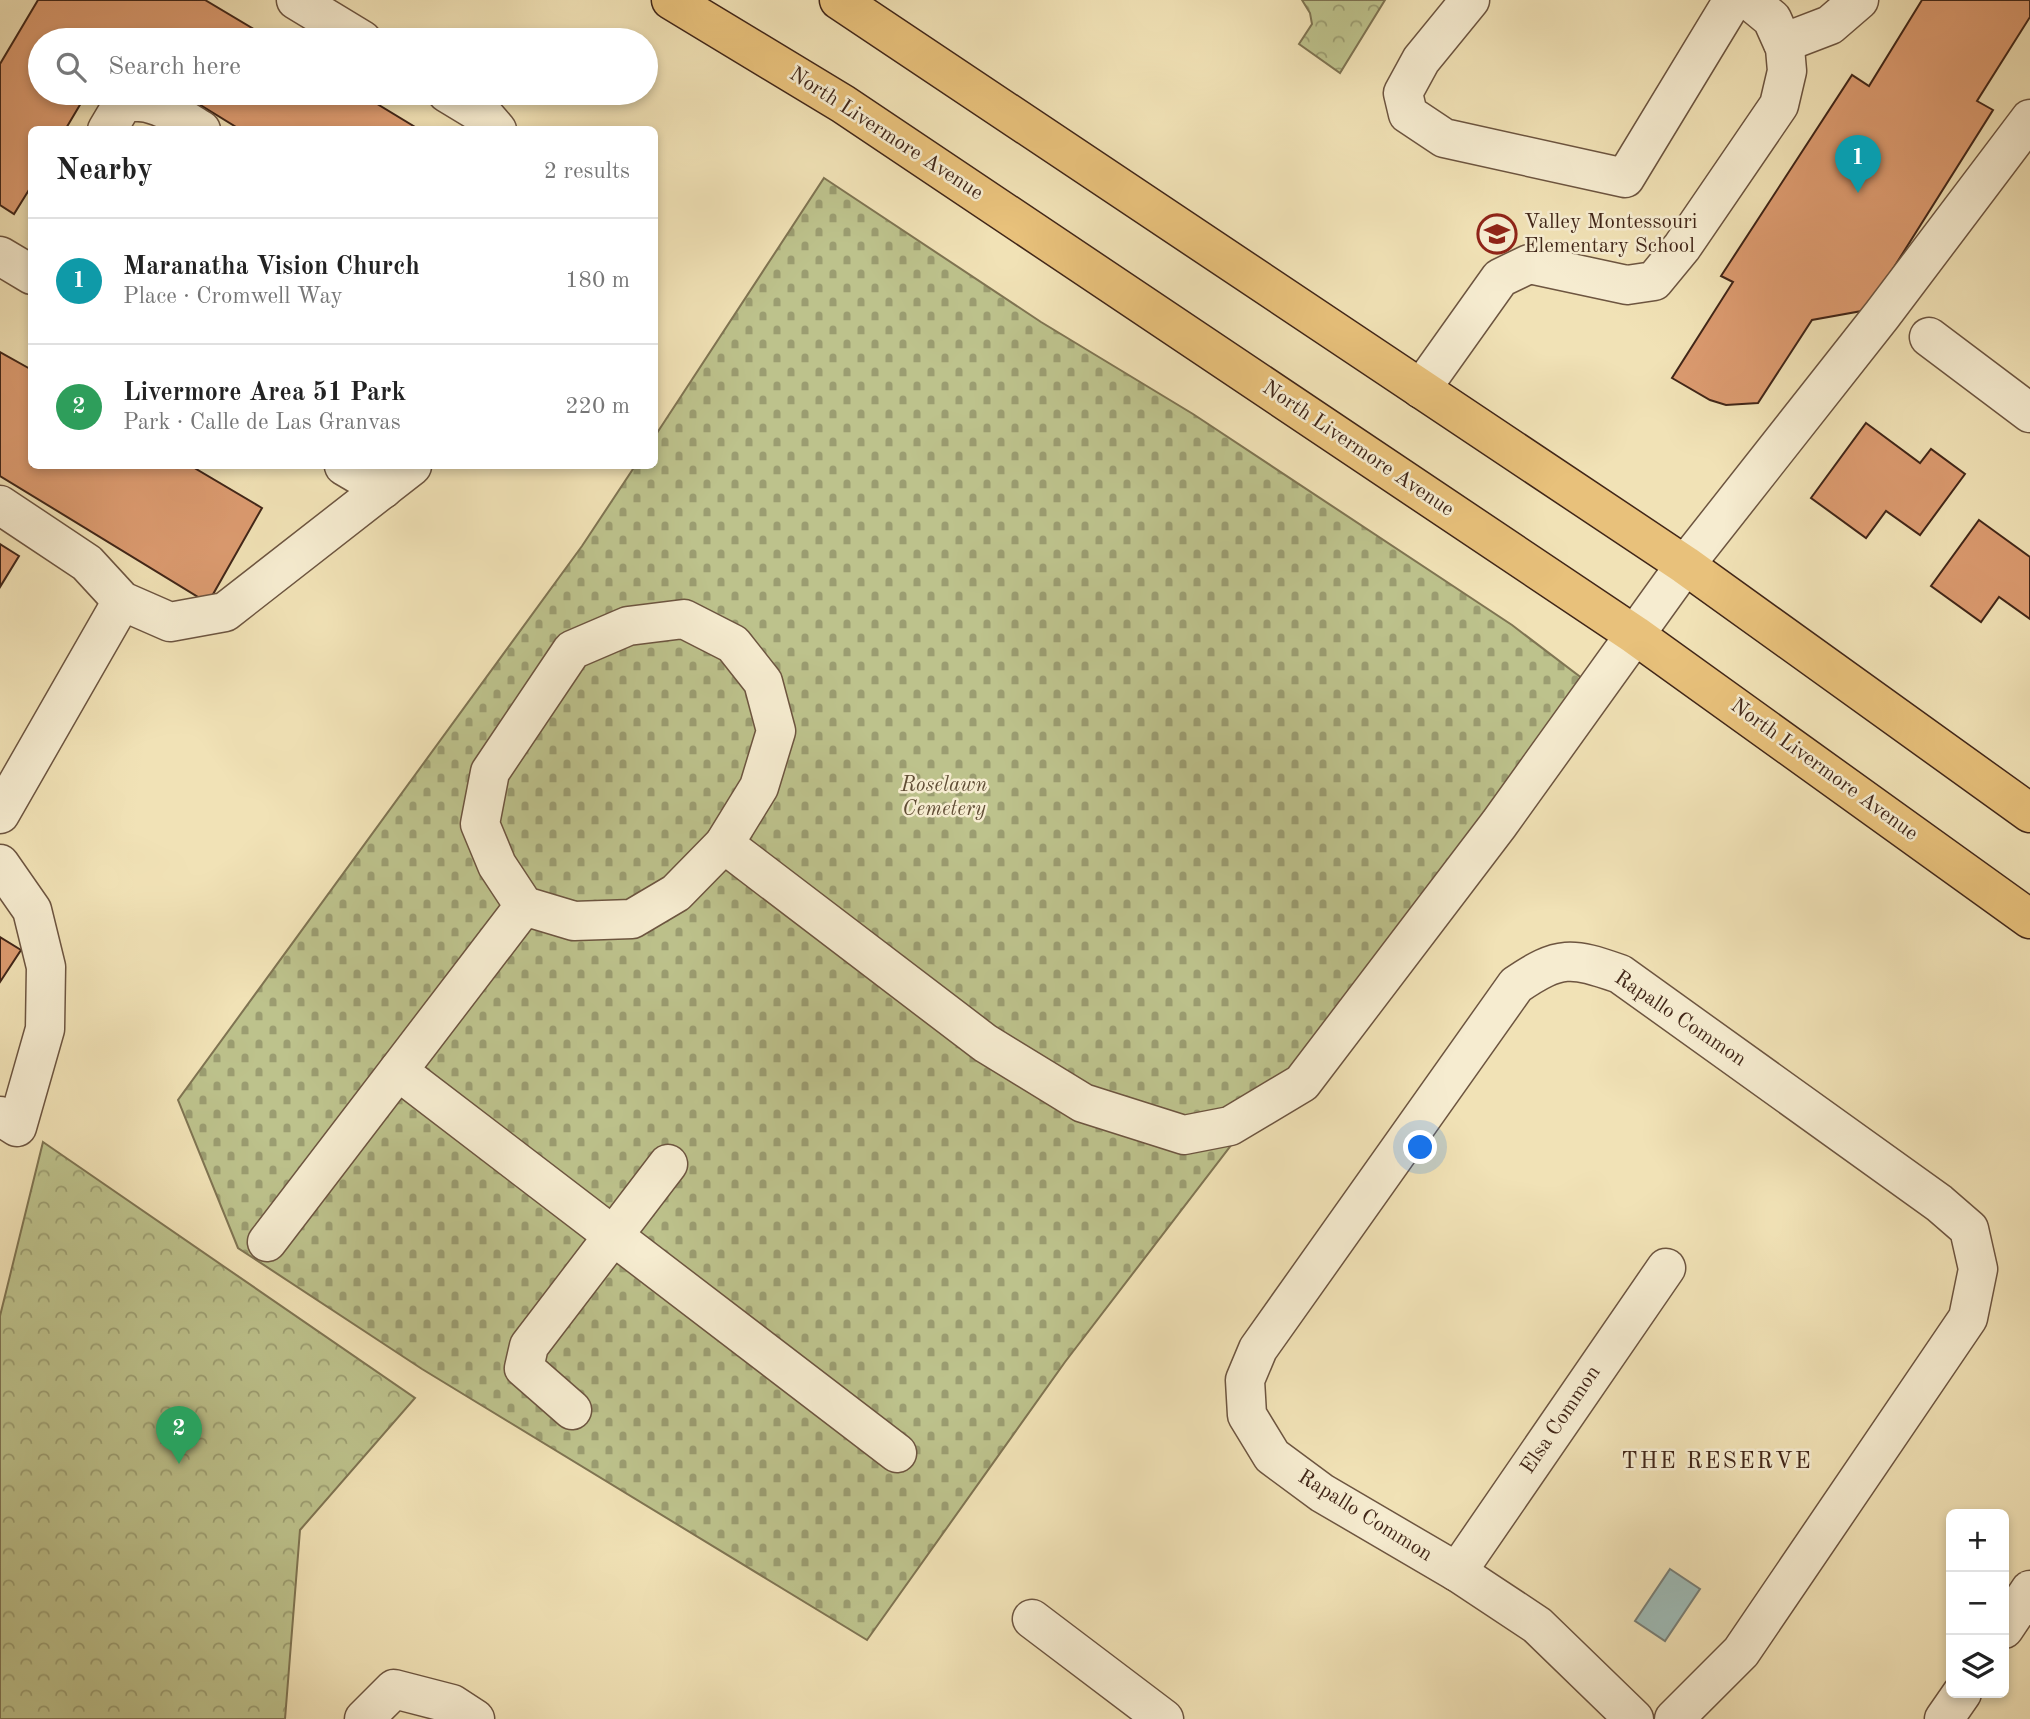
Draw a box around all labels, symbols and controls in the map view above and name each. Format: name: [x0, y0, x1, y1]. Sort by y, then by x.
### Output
search box: [28, 28, 658, 105]
icon: search: [52, 48, 90, 86]
text: Search here: [108, 54, 241, 80]
street label: North Livermore Avenue: [786, 64, 986, 204]
pin: 1: [1835, 135, 1881, 193]
text: Nearby: [56, 156, 153, 186]
text: 2 results: [544, 160, 630, 183]
place label: Valley Montessouri Elementary School: [1524, 212, 1697, 257]
school or university icon: Valley Montessouri Elementary School: [1476, 213, 1518, 255]
text: Maranatha Vision Church: [123, 254, 420, 280]
text: 1: [72, 269, 86, 292]
text: 180 m: [565, 269, 630, 292]
text: Place · Cromwell Way: [123, 285, 343, 308]
street label: North Livermore Avenue: [1258, 377, 1458, 521]
text: Livermore Area 51 Park: [123, 380, 406, 406]
text: 2: [72, 395, 86, 418]
text: 220 m: [565, 395, 630, 418]
text: Park · Calle de Las Granvas: [123, 411, 401, 434]
street label: North Livermore Avenue: [1726, 695, 1922, 845]
park label: Roselawn Cemetery: [900, 775, 987, 820]
street label: Rapallo Common: [1610, 967, 1750, 1071]
your location: [1403, 1130, 1437, 1164]
street label: Elsa Common: [1517, 1362, 1605, 1478]
pin: 2: [156, 1406, 202, 1464]
district label: THE RESERVE: [1621, 1450, 1813, 1473]
street label: Rapallo Common: [1294, 1466, 1436, 1566]
map controls: [1946, 1509, 2009, 1698]
button: +: [1946, 1509, 2009, 1572]
button: −: [1946, 1572, 2009, 1635]
button: layers: [1946, 1635, 2009, 1698]

